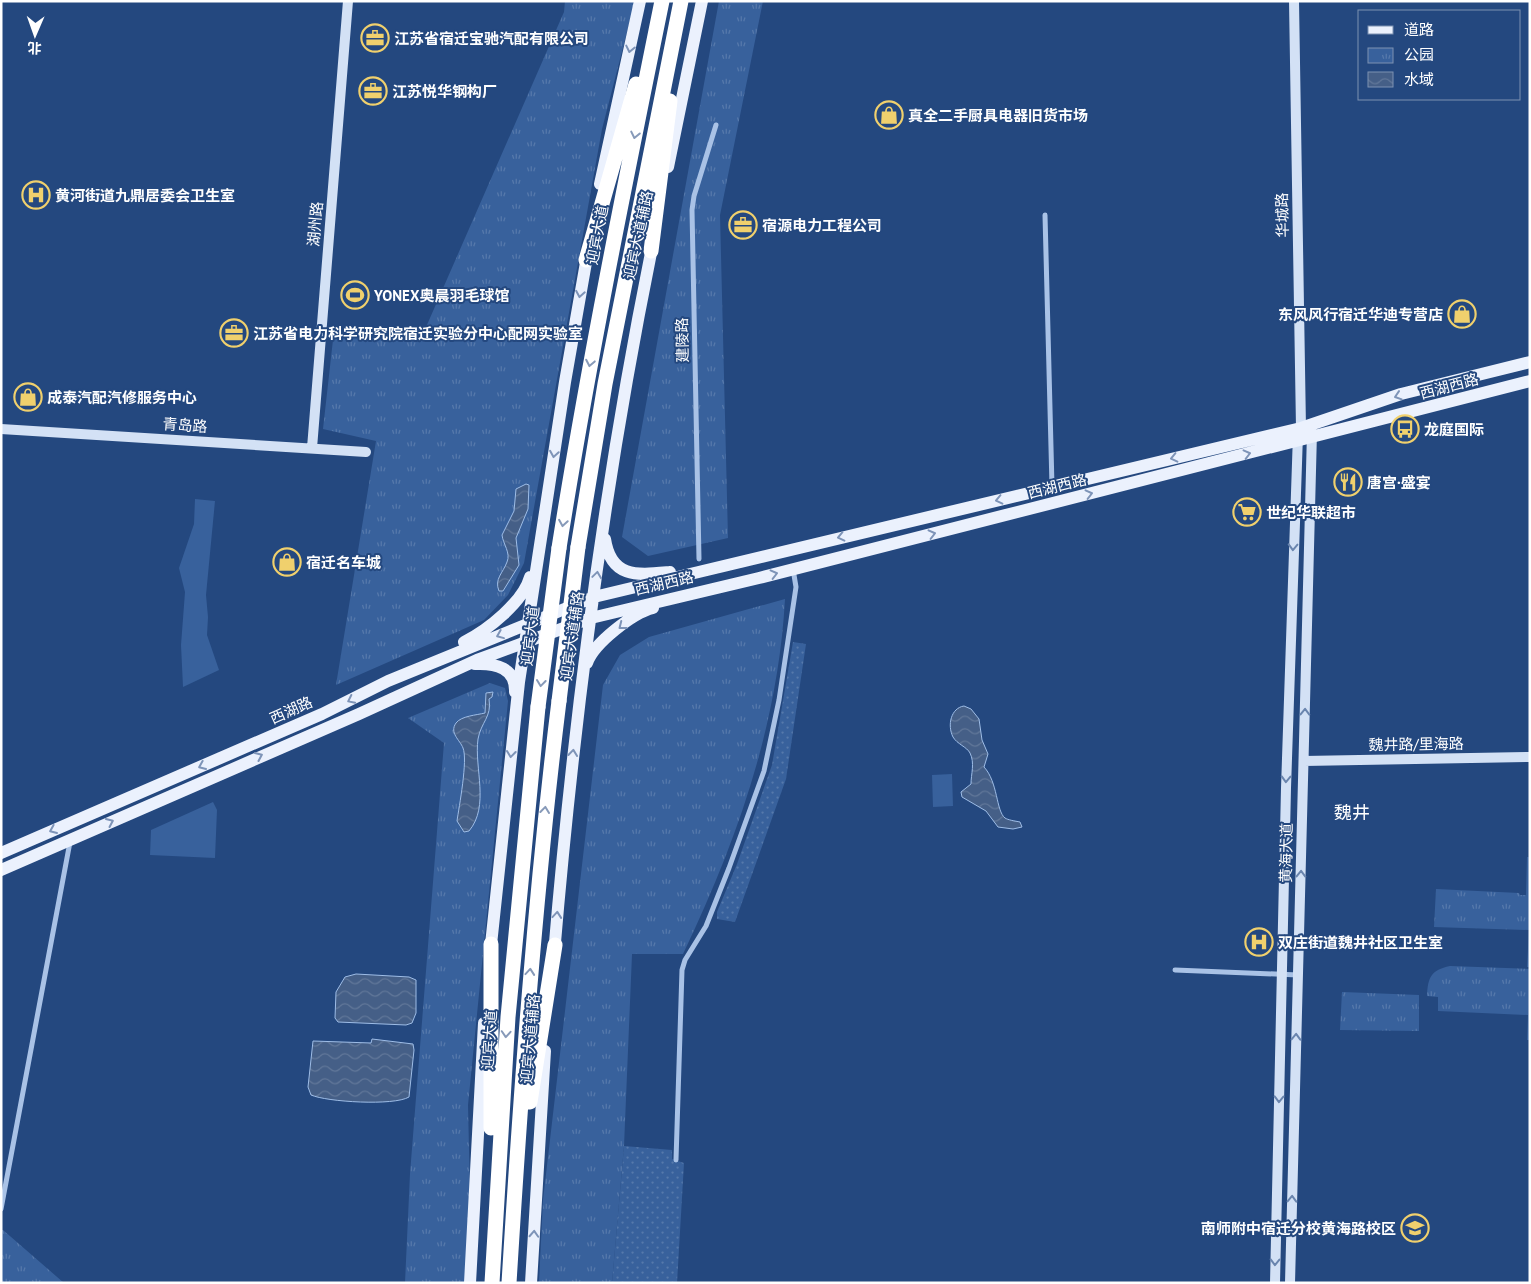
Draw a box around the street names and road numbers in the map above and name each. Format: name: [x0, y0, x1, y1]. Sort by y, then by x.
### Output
street label: 迎宾大道辅路: [619, 189, 657, 281]
street label: 华城路: [1272, 192, 1292, 238]
street label: 湖州路: [304, 201, 326, 247]
street label: 迎宾大道: [582, 204, 612, 266]
street label: 建陵路: [672, 317, 692, 363]
street label: 西湖西路: [1418, 369, 1480, 403]
street label: 青岛路: [162, 414, 208, 436]
street label: 西湖西路: [1026, 470, 1088, 502]
street label: 西湖西路: [633, 567, 695, 599]
street label: 迎宾大道辅路: [556, 590, 588, 682]
street label: 迎宾大道: [517, 605, 543, 667]
street label: 西湖路: [267, 692, 315, 728]
street label: 魏井路/里海路: [1368, 734, 1464, 754]
street label: 黄海大道: [1276, 823, 1296, 883]
street label: 迎宾大道辅路: [517, 993, 543, 1085]
street label: 迎宾大道: [477, 1009, 501, 1071]

